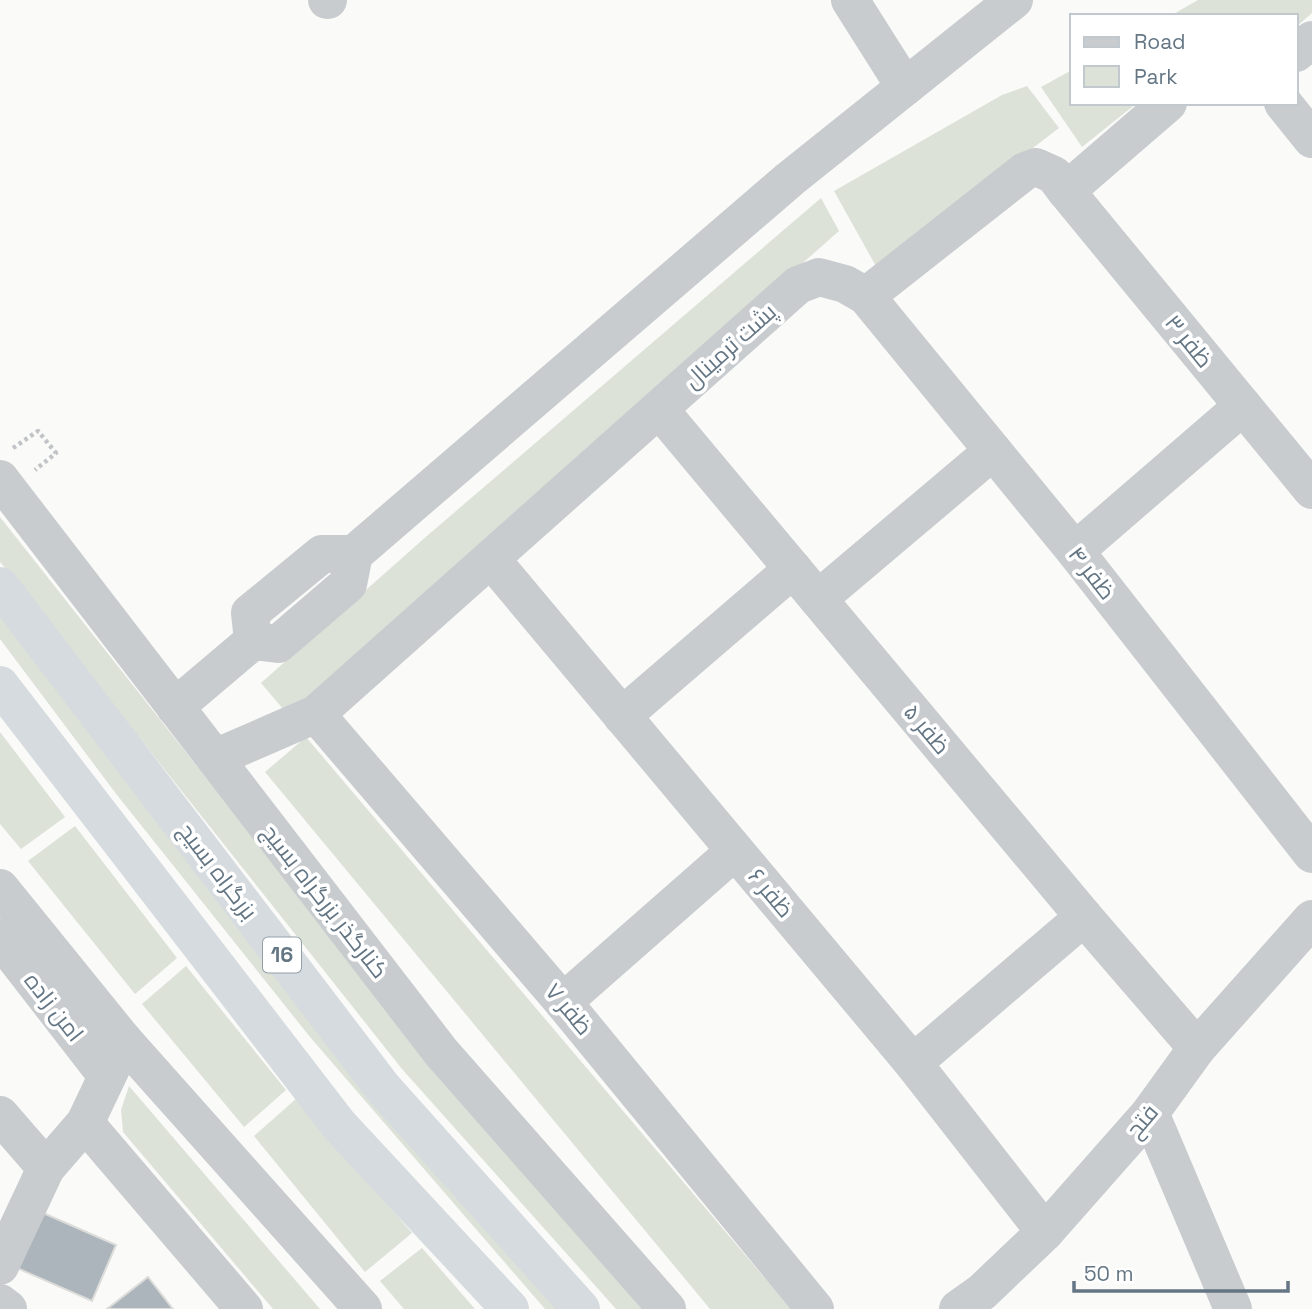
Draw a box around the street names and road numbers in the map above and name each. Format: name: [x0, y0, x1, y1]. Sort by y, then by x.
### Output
street label: پشت ترمینال: [678, 297, 782, 395]
street label: ظفر ۳: [1158, 308, 1220, 374]
street label: ظفر ۴: [1062, 540, 1122, 606]
street label: ظفر ۵: [897, 697, 957, 761]
street label: بزرگراه بسیج: [171, 816, 264, 926]
street label: کنارگذر بزرگراه بسیج: [255, 818, 395, 985]
street label: ظفر ۶: [742, 862, 800, 924]
road number: 16: [263, 937, 301, 972]
street label: امن زاده: [18, 966, 90, 1048]
street label: ظفر ۷: [539, 977, 599, 1041]
street label: فتح: [1119, 1098, 1166, 1145]

